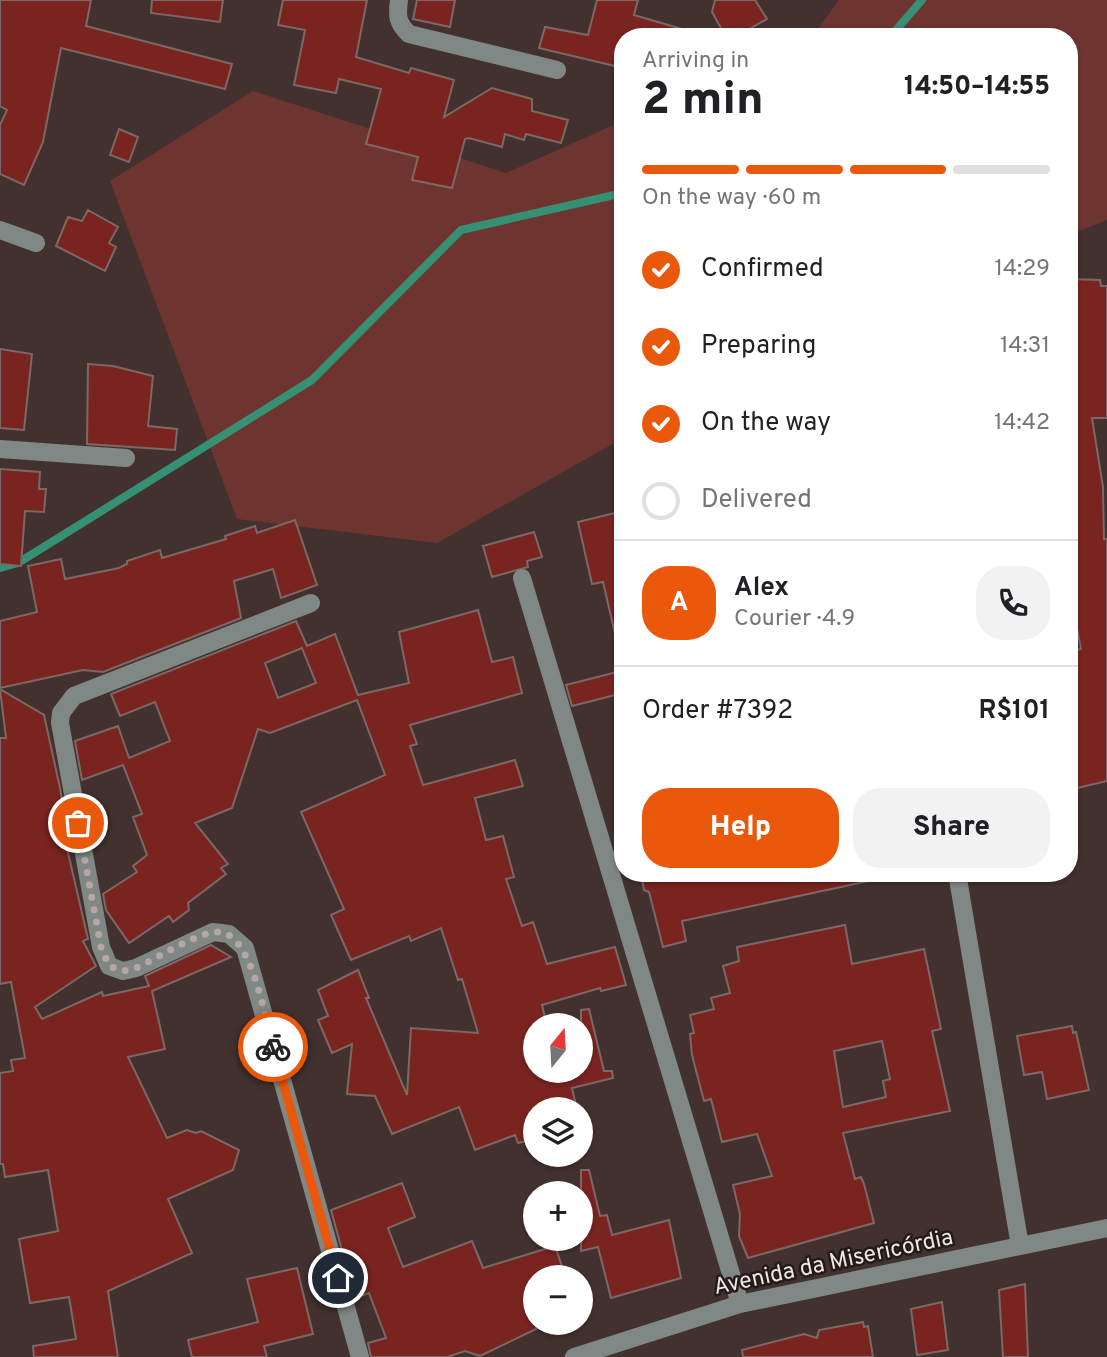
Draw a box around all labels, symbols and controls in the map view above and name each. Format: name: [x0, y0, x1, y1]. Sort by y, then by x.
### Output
text: Arriving in: [642, 47, 749, 76]
text: 14:50–14:55: [904, 71, 1050, 104]
text: 2 min: [642, 72, 764, 131]
text: On the way · 60 m: [642, 184, 821, 213]
icon: check: [642, 251, 680, 289]
text: Confirmed: [701, 253, 824, 286]
text: 14:29: [995, 255, 1050, 284]
icon: check: [642, 328, 680, 366]
text: Preparing: [701, 330, 816, 363]
text: 14:31: [1000, 332, 1050, 361]
icon: check: [642, 405, 680, 443]
text: On the way: [701, 407, 831, 440]
text: 14:42: [994, 409, 1050, 438]
text: Delivered: [701, 484, 812, 517]
button: phone: [976, 566, 1050, 640]
text: Alex: [734, 572, 789, 605]
text: A: [670, 587, 688, 620]
text: Courier · 4.9: [734, 605, 855, 634]
text: Order #7392: [642, 695, 793, 728]
text: R$101: [978, 695, 1050, 728]
button: Help: [642, 788, 839, 868]
button: Share: [853, 788, 1050, 868]
pin: [48, 793, 108, 853]
icon: bag: [59, 804, 97, 842]
courier: [238, 1012, 308, 1082]
north arrow: [523, 1013, 593, 1083]
map controls: [523, 1013, 593, 1335]
icon: bike: [254, 1028, 292, 1066]
button: layers: [523, 1097, 593, 1167]
button: +: [523, 1181, 593, 1251]
street label: Avenida da Misericórdia: [711, 1224, 956, 1303]
pin: [308, 1248, 368, 1308]
icon: home: [319, 1259, 357, 1297]
button: −: [523, 1265, 593, 1335]

